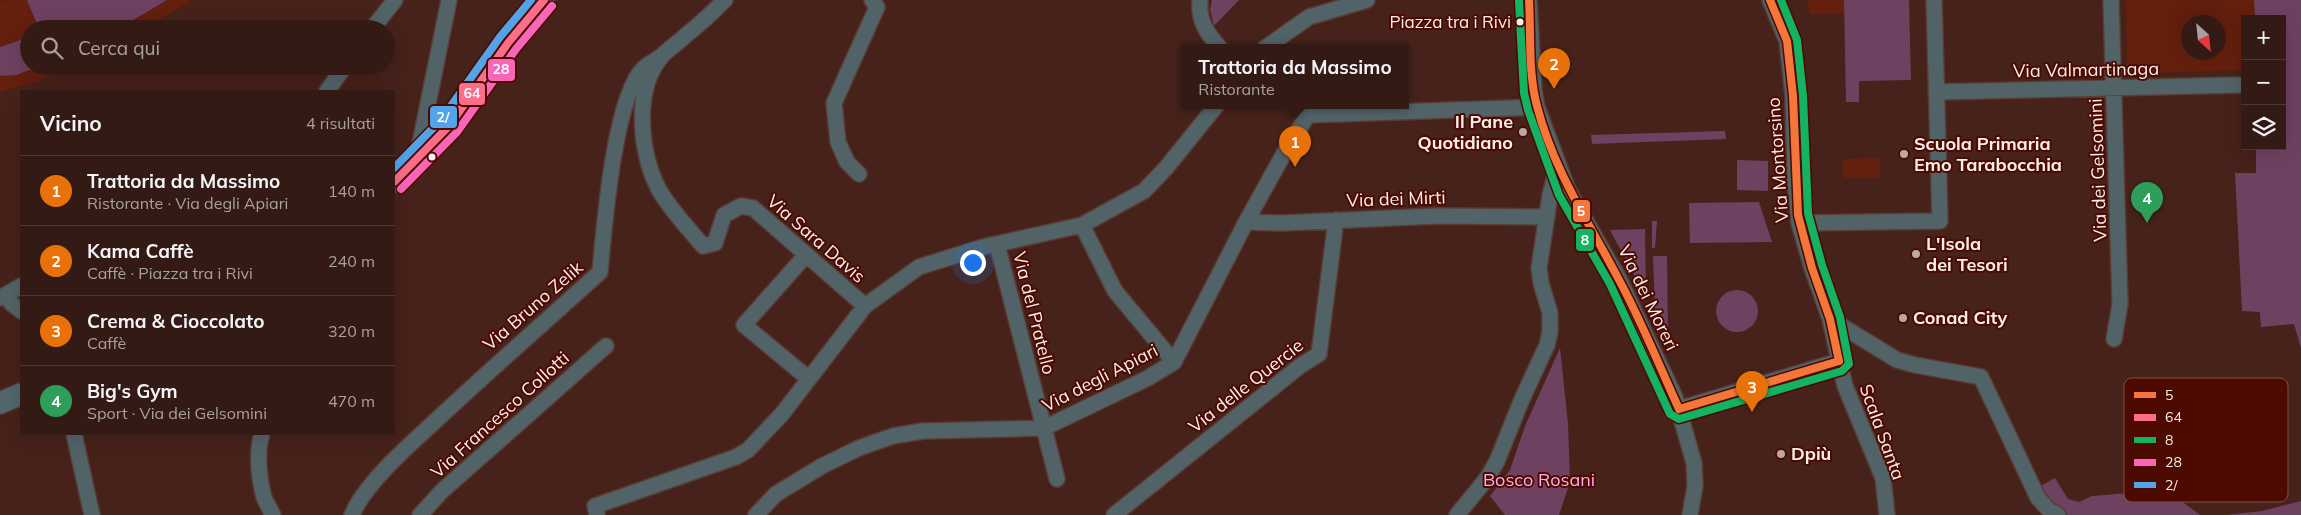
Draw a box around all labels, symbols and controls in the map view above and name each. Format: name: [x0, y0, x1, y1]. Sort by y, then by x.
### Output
place label: Piazza tra i Rivi: [1389, 11, 1511, 32]
north arrow: [2181, 15, 2226, 60]
map controls: [2241, 15, 2286, 150]
button: +: [2241, 15, 2286, 60]
marker: Piazza tra i Rivi: [1515, 17, 1525, 27]
search box: [20, 20, 395, 75]
icon: search: [38, 34, 66, 62]
text: Cerca qui: [78, 36, 160, 60]
popup: [1181, 44, 1409, 109]
pin: 2: [1538, 48, 1570, 89]
text: Trattoria da Massimo: [1198, 55, 1392, 79]
street label: Via Valmartinaga: [2013, 57, 2159, 82]
line badge: 28: [487, 58, 516, 82]
text: 28: [493, 60, 509, 78]
button: −: [2241, 60, 2286, 105]
text: Ristorante: [1198, 79, 1275, 99]
line badge: 64: [458, 82, 486, 106]
text: 64: [464, 84, 481, 102]
street label: Via Montorsino: [1762, 97, 1793, 223]
street label: Via dei Gelsomini: [2084, 98, 2111, 242]
line badge: 2/: [429, 105, 458, 129]
button: layers: [2241, 105, 2286, 150]
text: 2/: [437, 108, 450, 126]
text: Vicino: [40, 110, 102, 136]
place label: Il Pane Quotidiano: [1417, 110, 1513, 154]
text: 4 risultati: [306, 113, 375, 133]
pin: 1: [1279, 126, 1311, 167]
marker: Il Pane Quotidiano: [1517, 126, 1529, 138]
place label: Scuola Primaria Emo Tarabocchia: [1914, 132, 2062, 176]
marker: Scuola Primaria Emo Tarabocchia: [1898, 148, 1910, 160]
unlabelled marker: [427, 152, 437, 162]
text: Trattoria da Massimo: [87, 169, 280, 193]
text: 1: [51, 181, 61, 201]
text: 140 m: [328, 181, 375, 201]
pin: 4: [2131, 182, 2163, 223]
street label: Via dei Mirti: [1346, 185, 1446, 212]
street label: Via Sara Davis: [762, 190, 870, 288]
text: Ristorante · Via degli Apiari: [87, 193, 288, 213]
line badge: 5: [1572, 199, 1591, 223]
text: 5: [1577, 202, 1585, 220]
line badge: 8: [1575, 228, 1595, 252]
text: 8: [1581, 231, 1589, 249]
place label: L'Isola dei Tesori: [1926, 232, 2008, 276]
text: Kama Caffè: [87, 239, 194, 263]
street label: Via dei Moreri: [1613, 241, 1684, 354]
marker: L'Isola dei Tesori: [1910, 248, 1922, 260]
street label: Via del Pratello: [1008, 249, 1061, 377]
your location: [960, 250, 986, 276]
text: 2: [51, 251, 61, 271]
text: 240 m: [328, 251, 375, 271]
street label: Via Bruno Zelik: [478, 255, 588, 355]
text: Caffè · Piazza tra i Rivi: [87, 263, 253, 283]
place label: Conad City: [1913, 306, 2007, 329]
text: Crema & Cioccolato: [87, 309, 264, 333]
marker: Conad City: [1897, 312, 1909, 324]
text: 3: [51, 321, 61, 341]
text: 320 m: [328, 321, 375, 341]
text: Caffè: [87, 333, 126, 353]
street label: Via delle Quercie: [1184, 334, 1308, 438]
street label: Via degli Apiari: [1038, 338, 1162, 417]
street label: Via Francesco Collotti: [426, 346, 574, 483]
pin: 3: [1736, 371, 1768, 412]
legend: [2124, 378, 2288, 502]
text: Big's Gym: [87, 379, 178, 403]
street label: Scala Santa: [1855, 381, 1910, 483]
text: 5: [2165, 386, 2173, 404]
text: 4: [51, 391, 61, 411]
text: 470 m: [328, 391, 375, 411]
text: Sport · Via dei Gelsomini: [87, 403, 267, 423]
text: 64: [2165, 408, 2182, 426]
text: 8: [2165, 431, 2173, 449]
place label: Dpiù: [1791, 442, 1831, 465]
marker: Dpiù: [1775, 448, 1787, 460]
text: 28: [2165, 453, 2182, 471]
park label: Bosco Rosani: [1483, 468, 1595, 491]
text: 2/: [2165, 476, 2178, 494]

